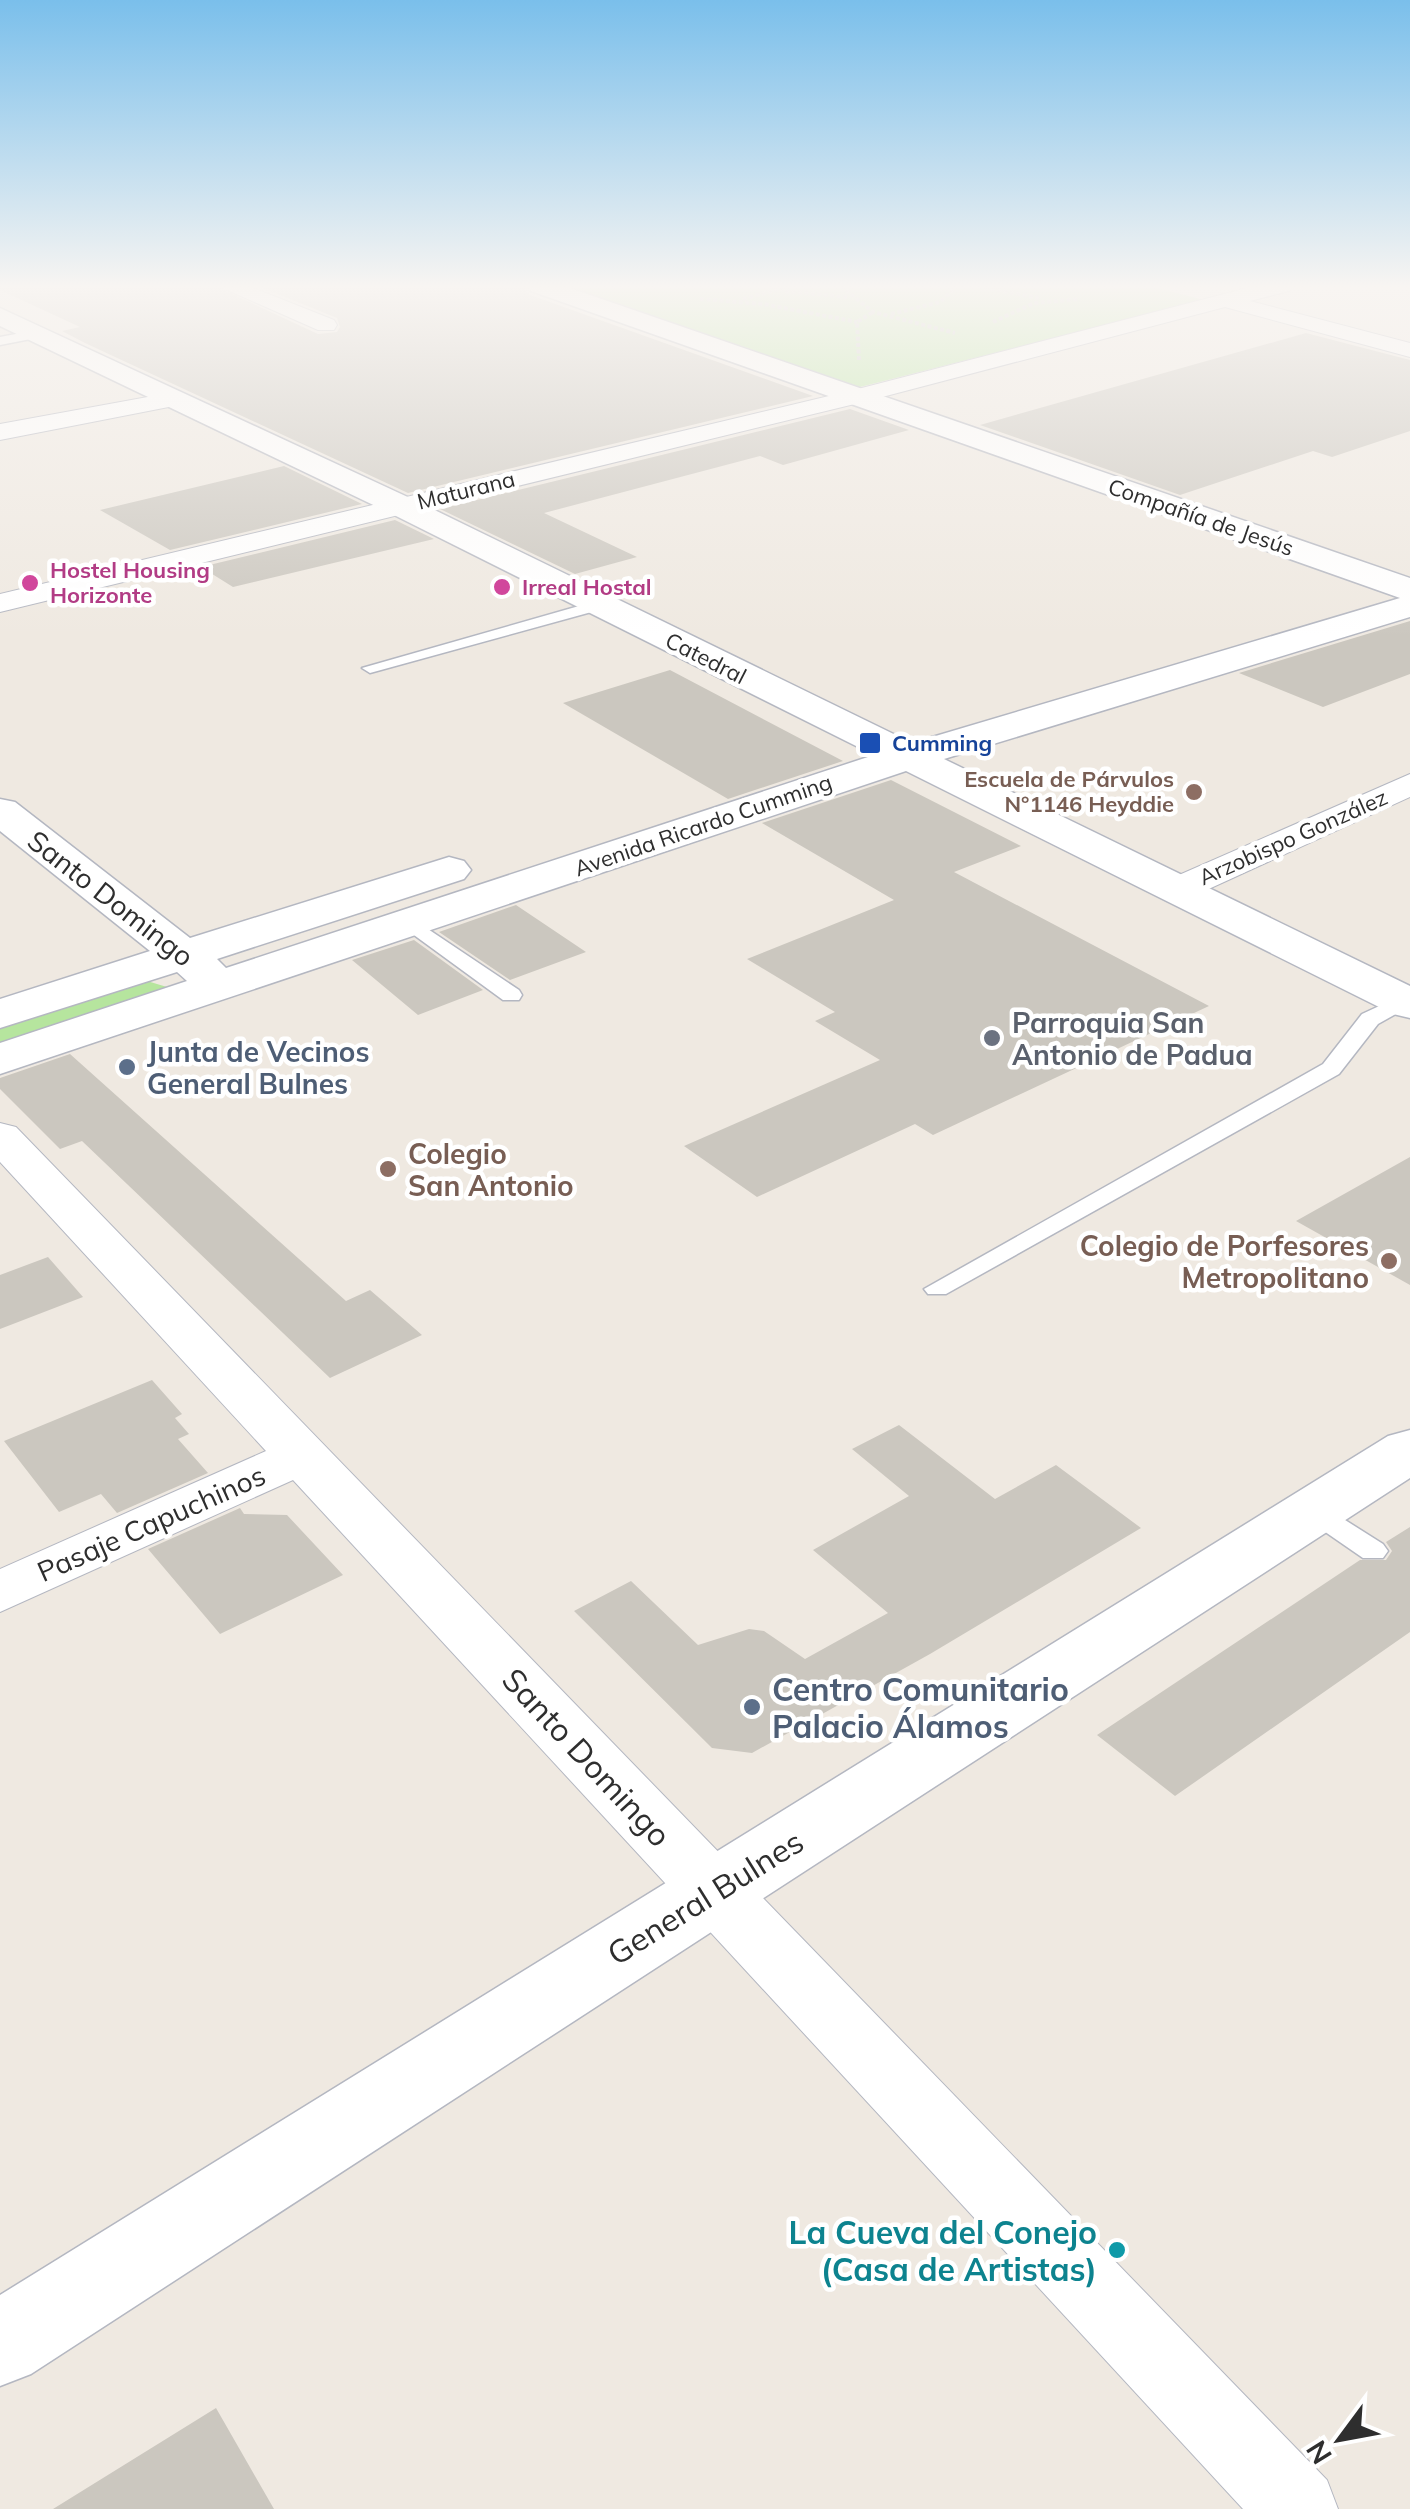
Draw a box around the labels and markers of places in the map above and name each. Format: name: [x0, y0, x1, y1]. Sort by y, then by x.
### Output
place label: Hostel Housing Horizonte: [50, 556, 210, 609]
marker: Hostel Housing Horizonte: [19, 572, 41, 594]
place label: Irreal Hostal: [522, 573, 652, 601]
marker: Irreal Hostal: [491, 576, 513, 598]
place label: Cumming: [892, 729, 992, 757]
marker: Cumming: [857, 730, 883, 756]
place label: Escuela de Párvulos N°1146 Heyddie: [964, 765, 1174, 818]
marker: Escuela de Párvulos N°1146 Heyddie: [1183, 781, 1205, 803]
place label: Parroquia San Antonio de Padua: [1012, 1005, 1253, 1072]
marker: Parroquia San Antonio de Padua: [981, 1027, 1003, 1049]
place label: Junta de Vecinos General Bulnes: [147, 1034, 369, 1101]
marker: Junta de Vecinos General Bulnes: [116, 1056, 138, 1078]
place label: Colegio San Antonio: [408, 1136, 574, 1203]
marker: Colegio San Antonio: [377, 1158, 399, 1180]
place label: Colegio de Porfesores Metropolitano: [1080, 1228, 1369, 1295]
marker: Colegio de Porfesores Metropolitano: [1378, 1250, 1400, 1272]
place label: Centro Comunitario Palacio Álamos: [772, 1669, 1069, 1746]
marker: Centro Comunitario Palacio Álamos: [741, 1696, 763, 1718]
place label: La Cueva del Conejo (Casa de Artistas): [789, 2212, 1097, 2289]
marker: La Cueva del Conejo (Casa de Artistas): [1106, 2239, 1128, 2261]

